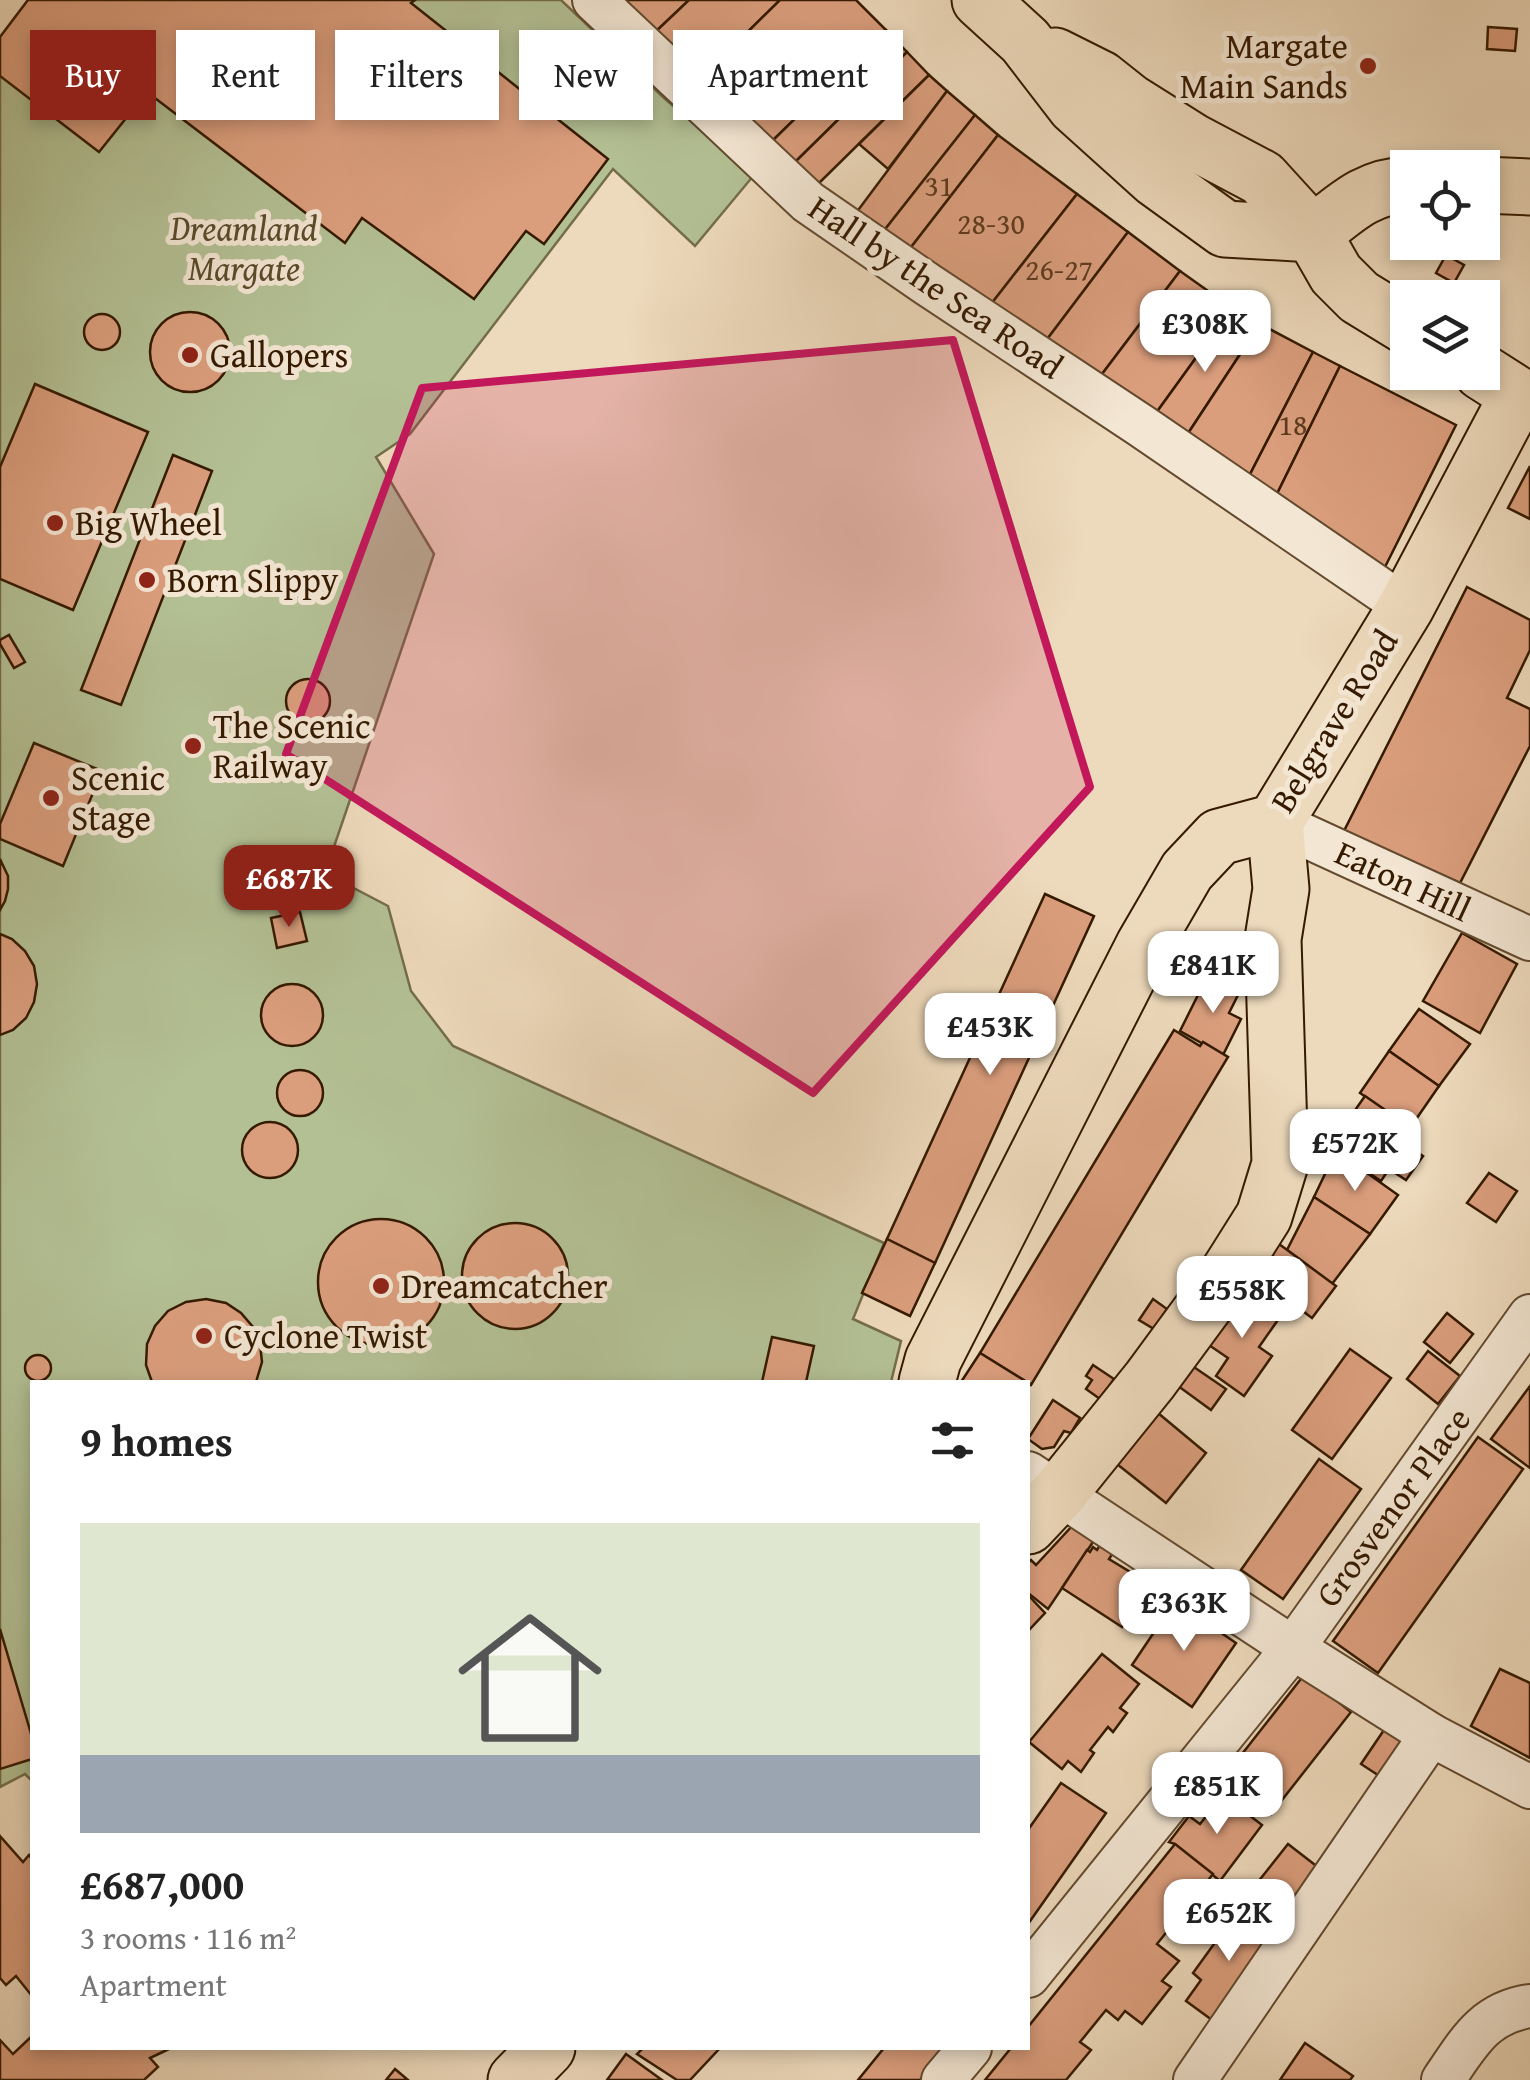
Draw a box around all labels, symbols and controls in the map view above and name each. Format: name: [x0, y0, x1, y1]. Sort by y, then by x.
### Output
place label: Margate Main Sands: [1180, 20, 1348, 111]
chip: Buy: [30, 30, 156, 120]
chip: Rent: [176, 30, 315, 120]
chip: Filters: [335, 30, 499, 120]
chip: New: [519, 30, 653, 120]
chip: Apartment: [673, 30, 903, 120]
marker: Margate Main Sands: [1357, 55, 1379, 77]
map controls: [1390, 150, 1500, 390]
button: locate: [1390, 150, 1500, 260]
house number: 31: [925, 163, 953, 207]
street label: Hall by the Sea Road: [799, 182, 1074, 391]
house number: 28-30: [957, 201, 1025, 245]
park label: Dreamland Margate: [169, 202, 318, 293]
house number: 26-27: [1025, 247, 1093, 291]
button: layers: [1390, 280, 1500, 390]
pin: £308K: [1135, 290, 1275, 375]
text: £308K: [1162, 299, 1248, 346]
place label: Gallopers: [210, 329, 348, 380]
marker: Gallopers: [179, 344, 201, 366]
house number: 18: [1279, 402, 1307, 446]
place label: Big Wheel: [75, 497, 222, 548]
marker: Big Wheel: [44, 512, 66, 534]
place label: Born Slippy: [167, 554, 339, 605]
marker: Born Slippy: [136, 569, 158, 591]
street label: Belgrave Road: [1257, 619, 1410, 822]
place label: The Scenic Railway: [213, 700, 370, 791]
marker: The Scenic Railway: [182, 735, 204, 757]
place label: Scenic Stage: [71, 752, 165, 843]
marker: Scenic Stage: [40, 787, 62, 809]
street label: Eaton Hill: [1327, 827, 1480, 934]
pin: £687K: [219, 845, 359, 930]
text: £687K: [246, 854, 332, 901]
pin: £841K: [1143, 931, 1283, 1016]
text: £841K: [1170, 940, 1256, 987]
pin: £453K: [920, 993, 1060, 1078]
text: £453K: [947, 1002, 1033, 1049]
pin: £572K: [1285, 1109, 1425, 1194]
text: £572K: [1312, 1118, 1398, 1165]
pin: £558K: [1172, 1256, 1312, 1341]
place label: Dreamcatcher: [401, 1260, 608, 1311]
text: £558K: [1199, 1265, 1285, 1312]
marker: Dreamcatcher: [370, 1275, 392, 1297]
place label: Cyclone Twist: [224, 1310, 427, 1361]
marker: Cyclone Twist: [193, 1325, 215, 1347]
street label: Grosvenor Place: [1303, 1396, 1483, 1617]
text: 9 homes: [80, 1410, 233, 1471]
icon: filters: [925, 1413, 980, 1468]
pin: £363K: [1114, 1569, 1254, 1654]
text: £363K: [1141, 1578, 1227, 1625]
icon: home: [440, 1588, 620, 1768]
pin: £851K: [1147, 1752, 1287, 1837]
text: £851K: [1174, 1761, 1260, 1808]
text: £687,000: [80, 1853, 244, 1914]
pin: £652K: [1159, 1879, 1299, 1964]
text: £652K: [1186, 1888, 1272, 1935]
text: 3 rooms · 116 m²: [80, 1914, 296, 1961]
text: Apartment: [80, 1961, 227, 2008]

